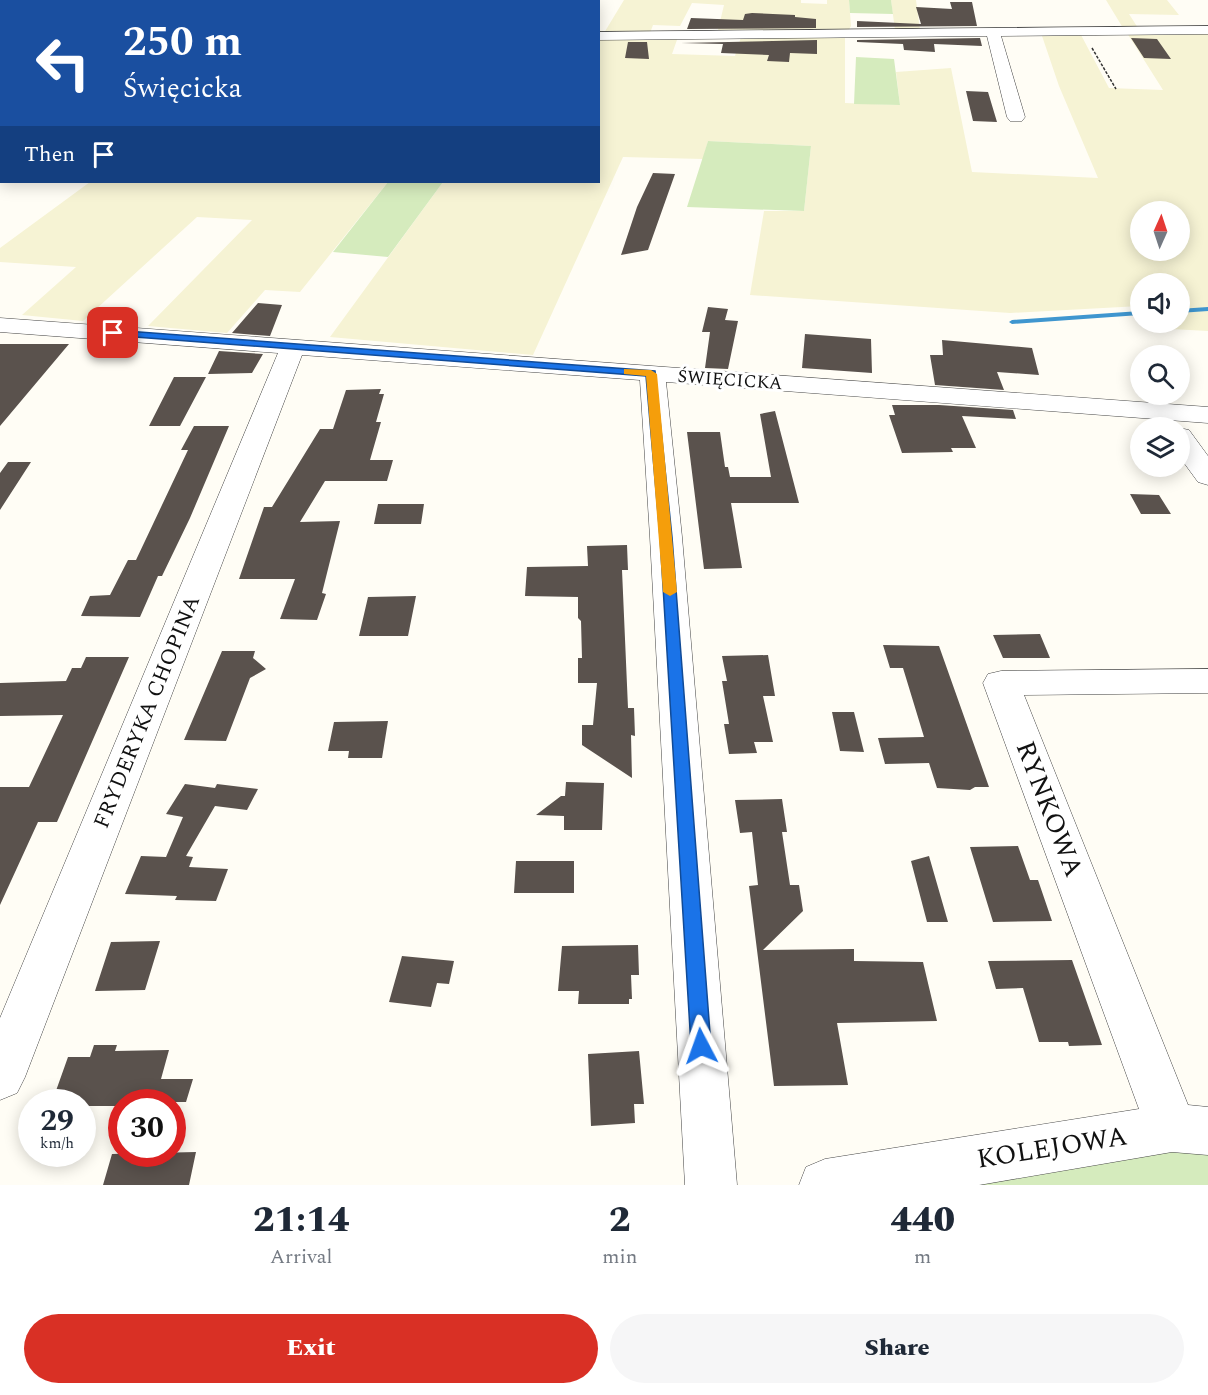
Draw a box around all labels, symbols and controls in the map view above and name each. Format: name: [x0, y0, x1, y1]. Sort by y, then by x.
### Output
text: 250 m: [123, 11, 242, 74]
icon: left: [24, 24, 102, 102]
text: Święcicka: [123, 68, 242, 110]
text: Then: [24, 138, 75, 171]
icon: arrive: [87, 138, 120, 171]
north arrow: [1130, 201, 1190, 261]
map controls: [1130, 201, 1190, 477]
button: sound: [1130, 273, 1190, 333]
pin: [87, 307, 138, 358]
icon: arrive: [96, 316, 129, 349]
button: search: [1130, 345, 1190, 405]
street label: ŚWIĘCICKA: [677, 363, 783, 397]
button: layers: [1130, 417, 1190, 477]
street label: FRYDERYKA CHOPINA: [85, 590, 209, 834]
street label: RYNKOWA: [1004, 735, 1094, 883]
position arrow: [669, 1014, 733, 1078]
speed limit sign: 30: [108, 1089, 186, 1167]
text: 29: [40, 1098, 74, 1144]
street label: KOLEJOWA: [974, 1115, 1130, 1181]
text: km/h: [40, 1132, 74, 1155]
text: 21:14: [253, 1193, 349, 1248]
text: 2: [609, 1193, 631, 1248]
text: 440: [890, 1193, 955, 1248]
text: Arrival: [270, 1242, 332, 1272]
text: min: [602, 1242, 637, 1272]
text: m: [914, 1242, 931, 1272]
button: Exit: [24, 1314, 598, 1383]
button: Share: [610, 1314, 1184, 1383]

